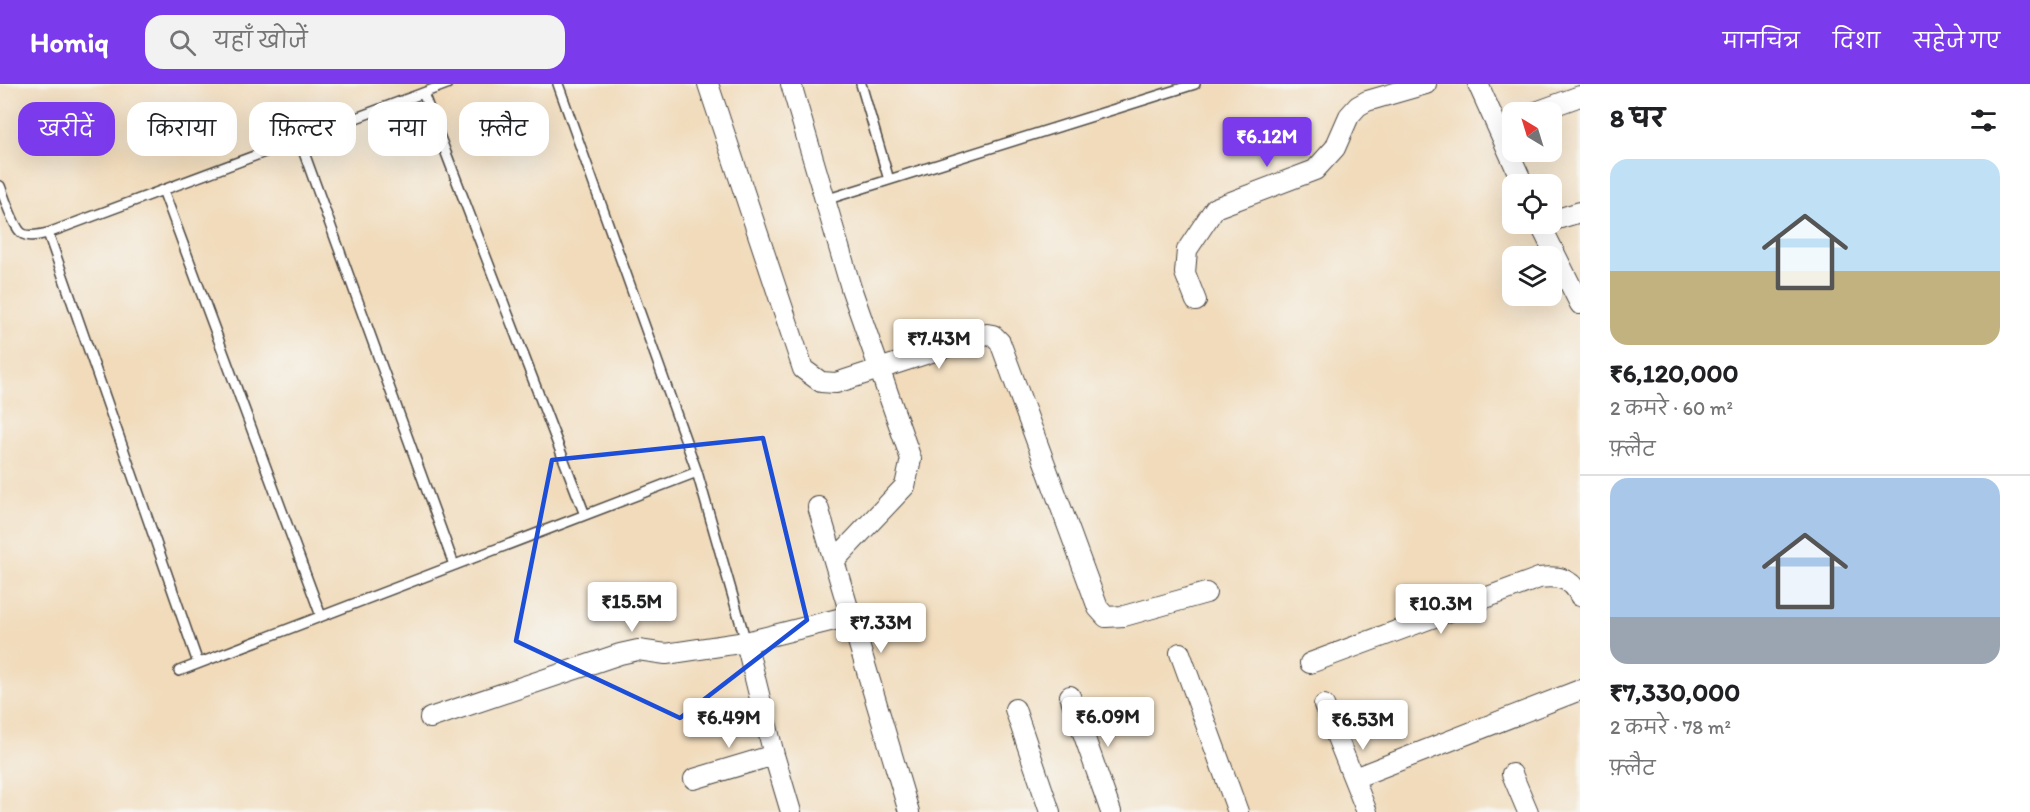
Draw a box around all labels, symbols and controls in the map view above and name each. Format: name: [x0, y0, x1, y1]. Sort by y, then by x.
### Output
search box: [145, 15, 565, 69]
text: Homiq: [30, 25, 109, 59]
icon: search: [166, 26, 199, 59]
text: यहाँ खोजें: [214, 27, 308, 54]
text: मानचित्र: [1723, 28, 1800, 53]
text: दिशा: [1833, 28, 1880, 53]
text: सहेजे गए: [1913, 28, 2000, 53]
chip: खरीदें: [18, 102, 115, 156]
chip: किराया: [127, 102, 237, 156]
chip: फ़िल्टर: [249, 102, 356, 156]
chip: नया: [368, 102, 447, 156]
chip: फ़्लैट: [459, 102, 549, 156]
north arrow: [1502, 102, 1562, 162]
map controls: [1502, 102, 1562, 306]
text: 8 घर: [1610, 102, 1665, 134]
icon: filters: [1967, 104, 2000, 137]
pin: ₹6.12M: [1218, 117, 1316, 168]
text: ₹6.12M: [1237, 124, 1297, 148]
button: locate: [1502, 174, 1562, 234]
icon: home: [1751, 198, 1859, 306]
button: layers: [1502, 246, 1562, 306]
pin: ₹7.43M: [890, 319, 988, 370]
text: ₹7.43M: [907, 326, 971, 350]
text: ₹6,120,000: [1610, 357, 1739, 389]
text: 2 कमरे · 60 m²: [1610, 396, 1733, 420]
text: फ़्लैट: [1610, 437, 1656, 461]
icon: home: [1751, 517, 1859, 625]
pin: ₹15.5M: [583, 582, 681, 633]
pin: ₹10.3M: [1392, 584, 1490, 635]
text: ₹15.5M: [602, 589, 662, 613]
text: ₹10.3M: [1410, 591, 1472, 615]
pin: ₹7.33M: [832, 603, 930, 654]
text: ₹7.33M: [850, 610, 912, 634]
text: ₹7,330,000: [1610, 676, 1740, 708]
pin: ₹6.09M: [1059, 697, 1157, 748]
pin: ₹6.49M: [680, 698, 778, 749]
pin: ₹6.53M: [1314, 700, 1412, 751]
text: ₹6.09M: [1076, 704, 1140, 728]
text: ₹6.49M: [697, 705, 761, 729]
text: ₹6.53M: [1332, 707, 1394, 731]
text: 2 कमरे · 78 m²: [1610, 715, 1731, 739]
text: फ़्लैट: [1610, 756, 1656, 780]

